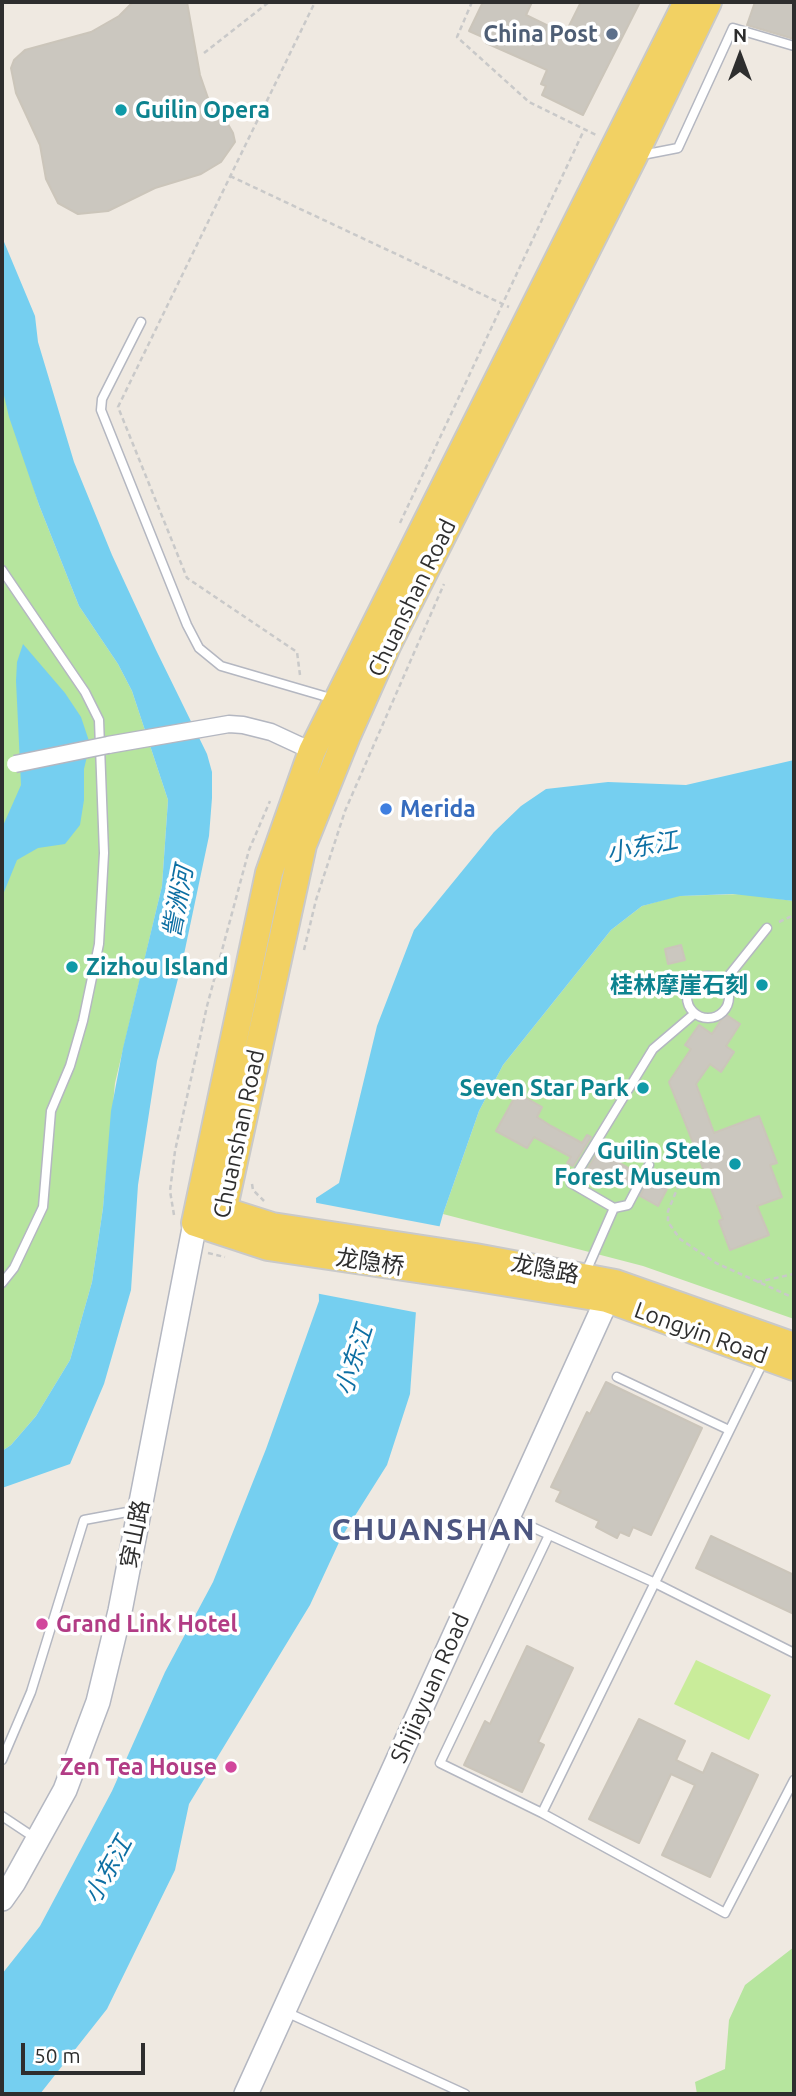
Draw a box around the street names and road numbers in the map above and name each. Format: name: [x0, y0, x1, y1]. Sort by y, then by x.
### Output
street label: Chuanshan Road: [362, 515, 462, 681]
street label: Chuanshan Road: [208, 1047, 270, 1221]
street label: 龙隐桥: [334, 1244, 406, 1280]
street label: 龙隐路: [509, 1249, 581, 1289]
street label: Longyin Road: [631, 1296, 771, 1370]
street label: 穿山路: [115, 1498, 155, 1570]
street label: Shijiayuan Road: [385, 1609, 475, 1767]

